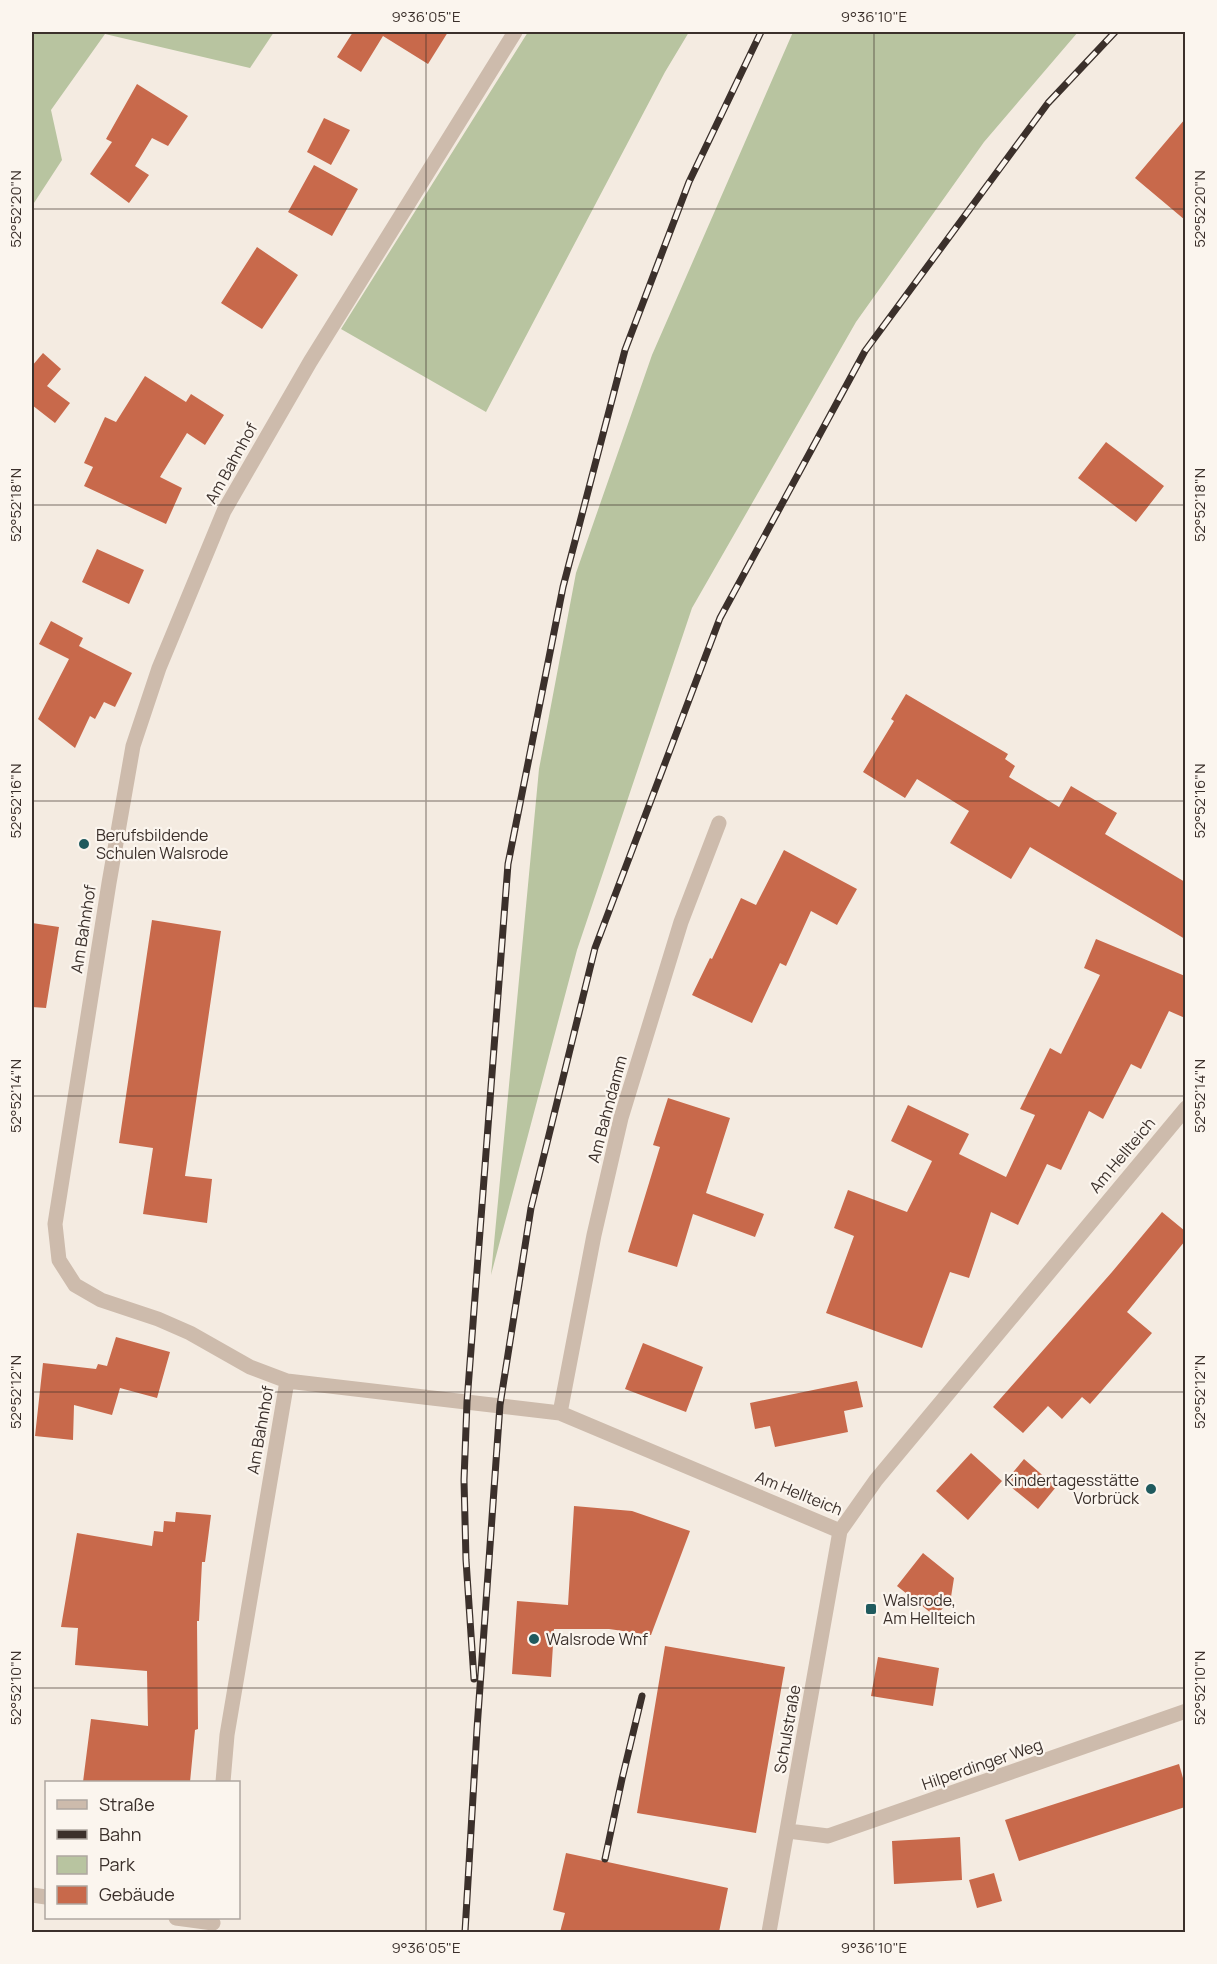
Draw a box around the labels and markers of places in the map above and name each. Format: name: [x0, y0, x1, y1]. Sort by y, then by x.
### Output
place label: Berufsbildende Schulen Walsrode: [96, 824, 228, 864]
marker: Berufsbildende Schulen Walsrode: [77, 837, 91, 851]
place label: Kindertagesstätte Vorbrück: [1004, 1469, 1140, 1509]
marker: Kindertagesstätte Vorbrück: [1144, 1482, 1158, 1496]
place label: Walsrode, Am Hellteich: [883, 1589, 975, 1629]
marker: Walsrode, Am Hellteich: [864, 1602, 878, 1616]
place label: Walsrode Wnf: [546, 1628, 648, 1650]
marker: Walsrode Wnf: [527, 1632, 541, 1646]

